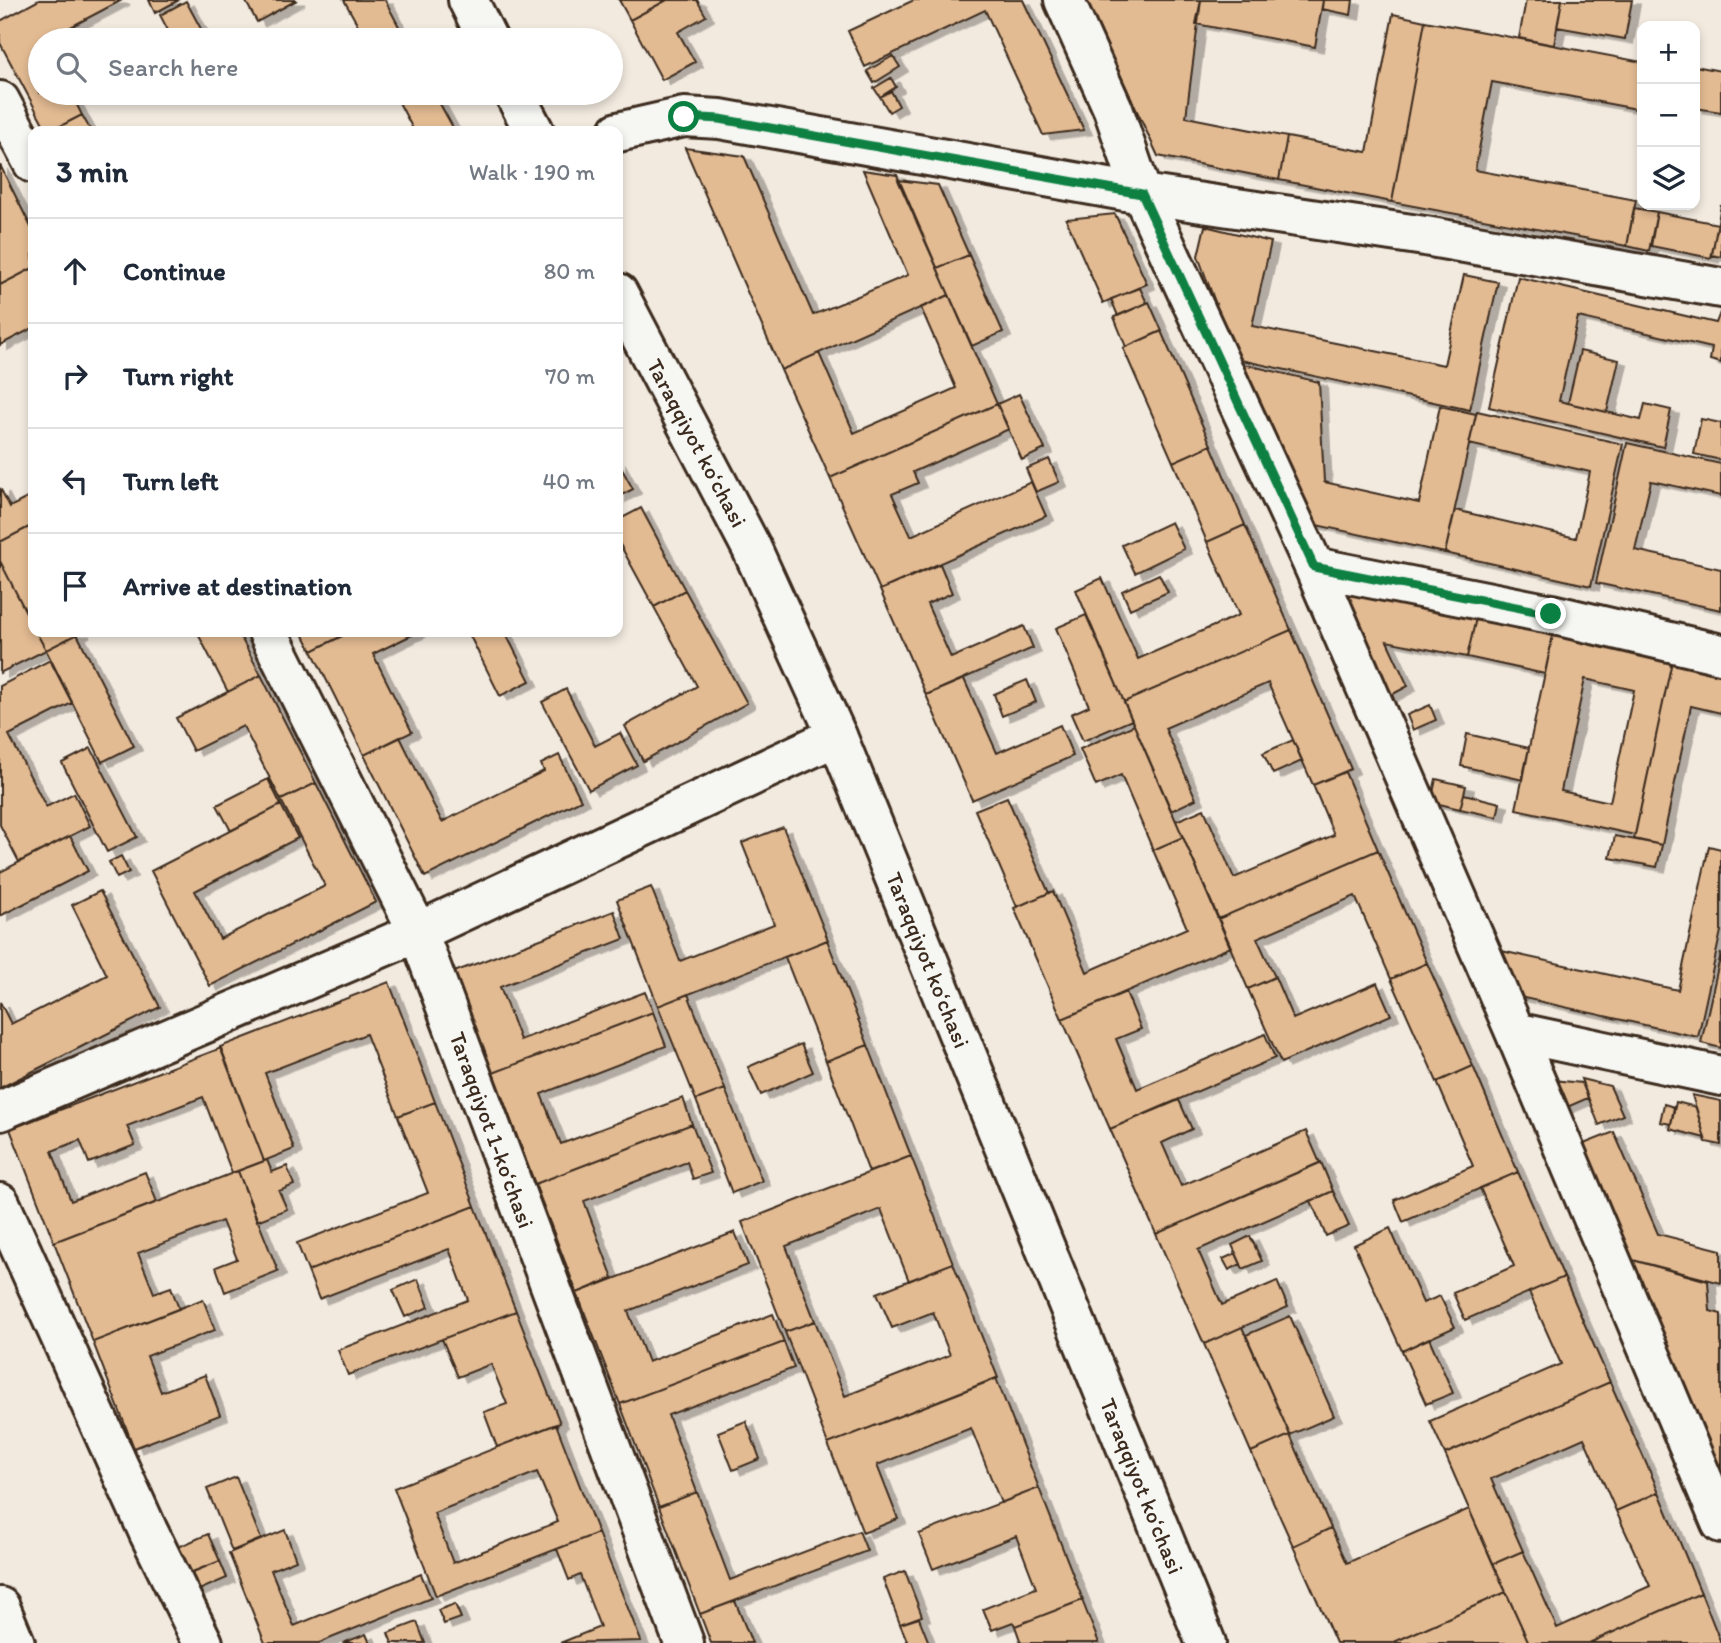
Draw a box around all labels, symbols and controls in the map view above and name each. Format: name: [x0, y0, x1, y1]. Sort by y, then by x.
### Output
map controls: [1637, 21, 1700, 210]
button: +: [1637, 21, 1700, 84]
search box: [28, 28, 623, 105]
icon: search: [52, 48, 90, 86]
text: Search here: [108, 51, 238, 83]
button: −: [1637, 84, 1700, 147]
route start: [668, 101, 699, 132]
button: layers: [1637, 147, 1700, 210]
text: 3 min: [56, 153, 128, 190]
text: Walk · 190 m: [469, 158, 595, 186]
icon: ahead: [56, 252, 94, 290]
text: Continue: [123, 255, 226, 287]
text: 80 m: [544, 257, 595, 285]
street label: Taraqqiyot koʻchasi: [641, 354, 753, 532]
icon: right: [56, 357, 94, 395]
text: Turn right: [123, 360, 234, 392]
text: 70 m: [545, 362, 595, 390]
icon: left: [56, 462, 94, 500]
text: Turn left: [123, 465, 219, 497]
text: 40 m: [542, 467, 595, 495]
icon: arrive: [56, 567, 94, 605]
text: Arrive at destination: [123, 570, 352, 602]
route end: [1535, 598, 1566, 629]
street label: Taraqqiyot koʻchasi: [880, 868, 976, 1052]
street label: Taraqqiyot 1-koʻchasi: [443, 1028, 541, 1232]
street label: Taraqqiyot koʻchasi: [1094, 1394, 1190, 1578]

